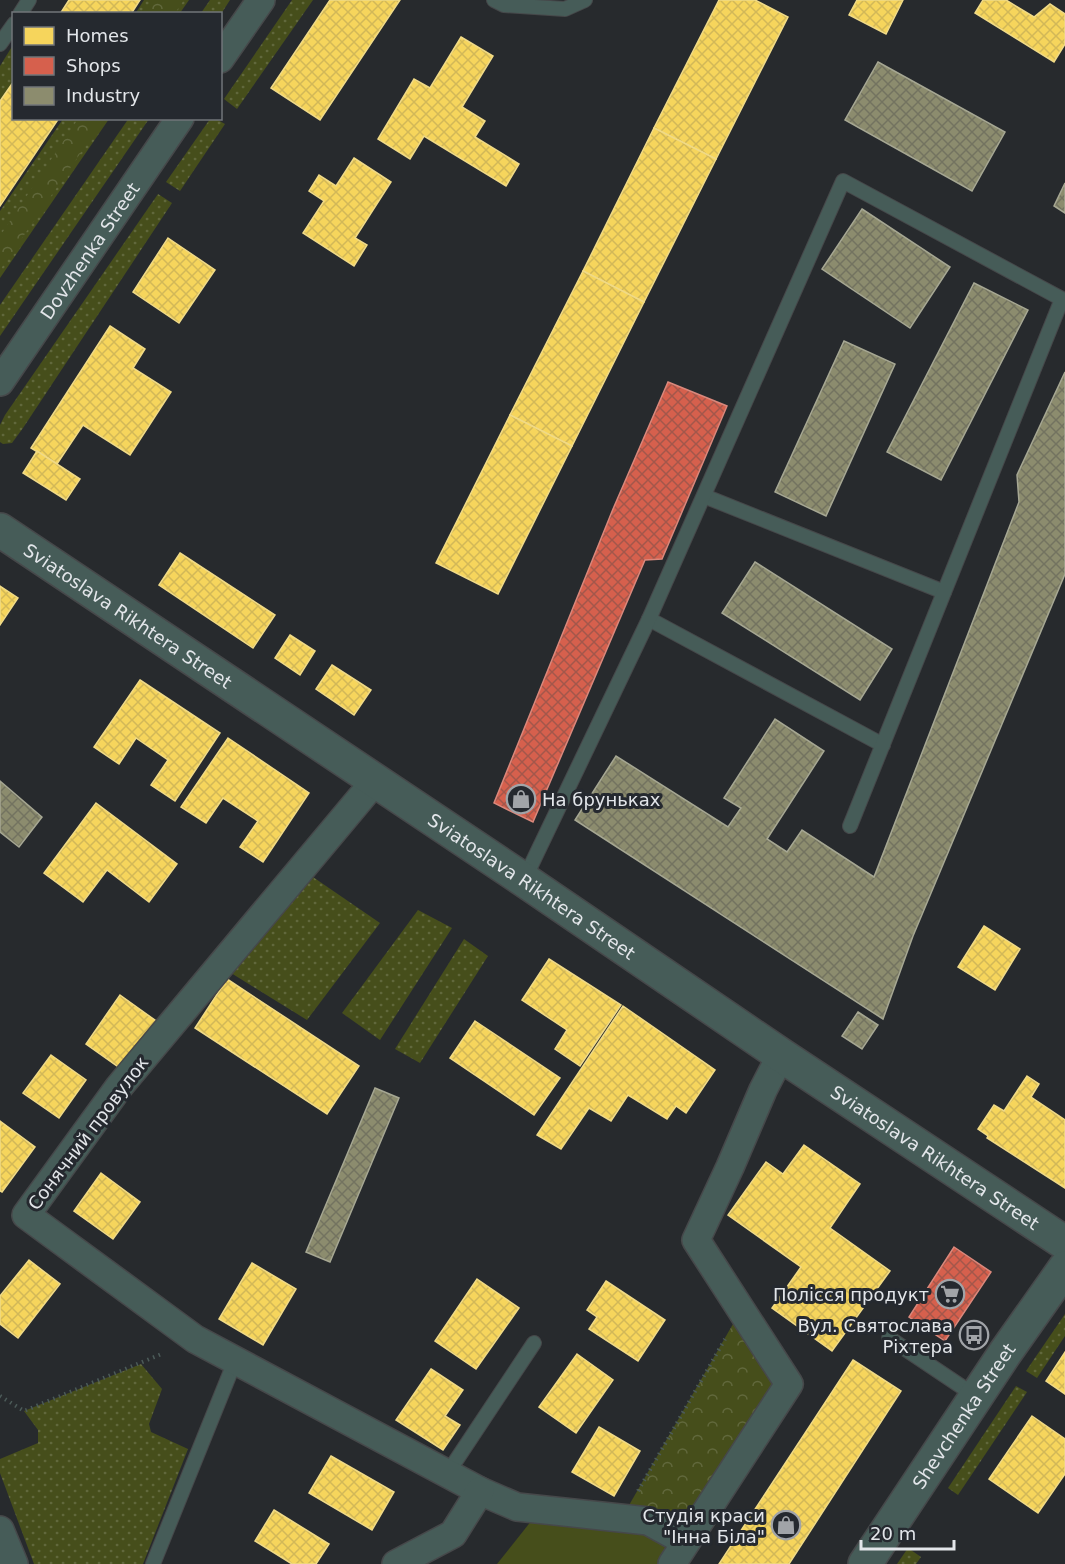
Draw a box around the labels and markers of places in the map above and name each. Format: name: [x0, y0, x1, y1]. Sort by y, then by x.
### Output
shop icon: На бруньках: [505, 783, 537, 815]
place label: На бруньках: [542, 789, 661, 810]
supermarket icon: Полісся продукт: [934, 1278, 966, 1310]
place label: Полісся продукт: [773, 1284, 929, 1305]
place label: Вул. Святослава Ріхтера: [797, 1315, 953, 1357]
bus stop icon: Вул. Святослава Ріхтера: [958, 1319, 990, 1351]
place label: Студія краси "Інна Біла": [642, 1505, 765, 1547]
shop icon: Студія краси "Інна Біла": [770, 1509, 802, 1541]

